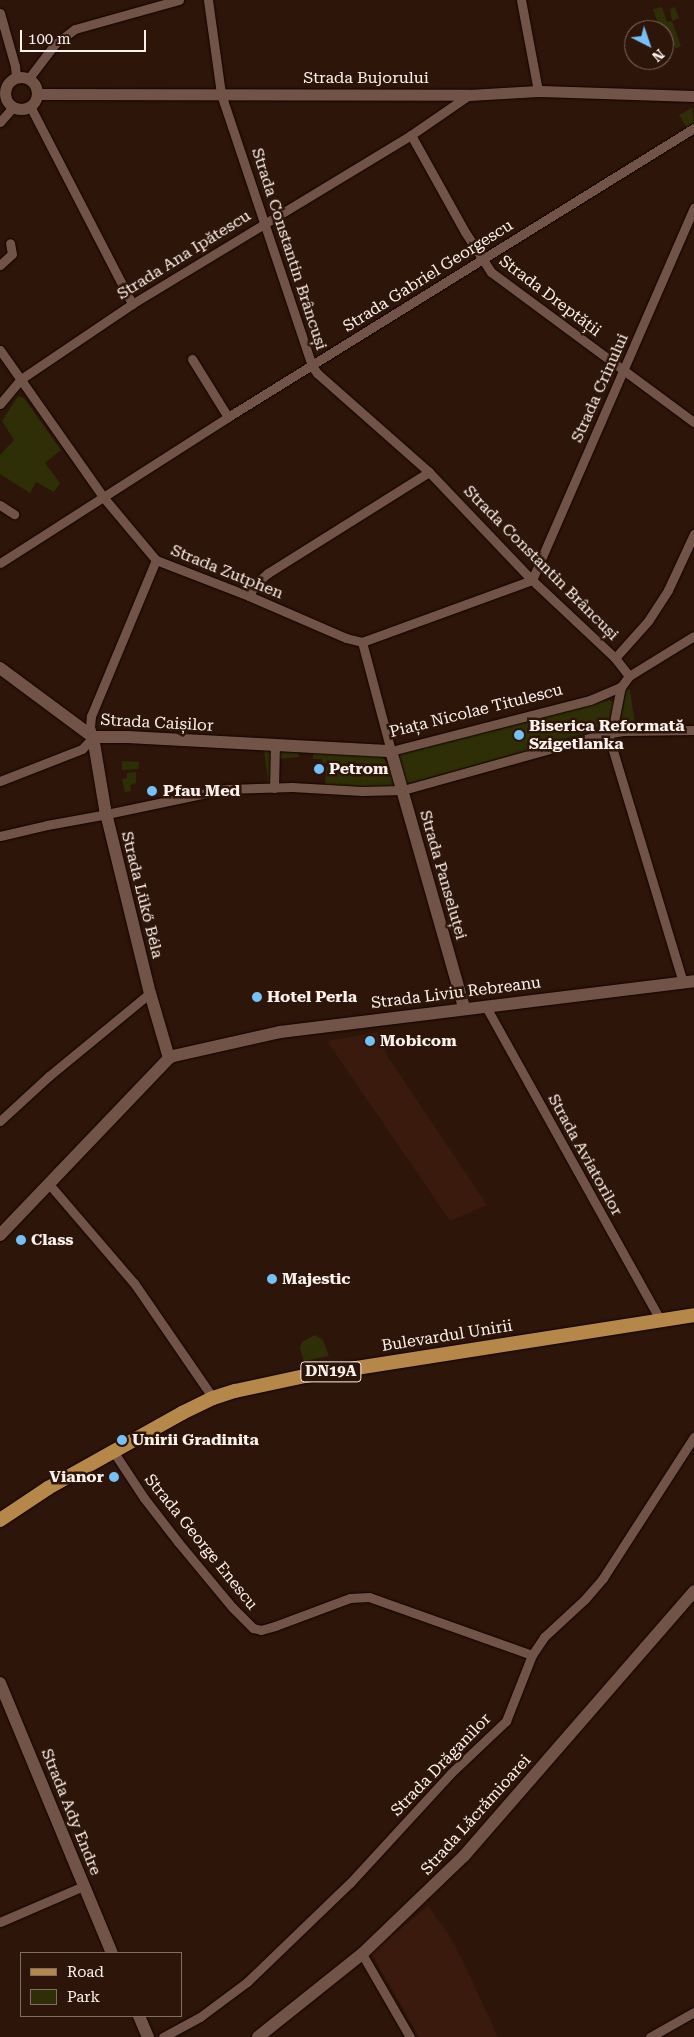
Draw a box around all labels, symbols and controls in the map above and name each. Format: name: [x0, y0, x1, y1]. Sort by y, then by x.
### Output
scale bar: [22, 20, 149, 52]
north arrow: [624, 20, 674, 70]
text: 100 m: [28, 30, 71, 48]
text: N: [649, 46, 668, 65]
street label: Strada Bujorului: [303, 68, 429, 88]
street label: Strada Constantin Brâncuși: [247, 146, 331, 352]
street label: Strada Ana Ipătescu: [114, 206, 254, 304]
street label: Strada Gabriel Georgescu: [340, 216, 516, 336]
street label: Strada Dreptății: [495, 251, 605, 341]
street label: Strada Crinului: [567, 331, 633, 445]
street label: Strada Constantin Brâncuși: [460, 482, 622, 644]
street label: Strada Zutphen: [168, 541, 286, 603]
street label: Piața Nicolae Titulescu: [387, 680, 565, 742]
street label: Strada Caișilor: [100, 710, 214, 736]
place label: Biserica Reformată Szigetlanka: [529, 716, 685, 754]
marker: Biserica Reformată Szigetlanka: [513, 729, 525, 741]
place label: Petrom: [329, 759, 388, 779]
marker: Petrom: [313, 763, 325, 775]
place label: Pfau Med: [163, 781, 240, 801]
marker: Pfau Med: [145, 784, 159, 798]
street label: Strada Panseluței: [415, 808, 471, 942]
street label: Strada Lükő Béla: [117, 830, 167, 960]
street label: Strada Liviu Rebreanu: [370, 973, 542, 1013]
place label: Hotel Perla: [267, 987, 357, 1007]
marker: Hotel Perla: [251, 991, 263, 1003]
place label: Mobicom: [380, 1031, 457, 1051]
marker: Mobicom: [364, 1035, 376, 1047]
street label: Strada Aviatorilor: [544, 1091, 626, 1219]
place label: Class: [31, 1230, 74, 1250]
marker: Class: [15, 1234, 27, 1246]
place label: Majestic: [282, 1269, 351, 1289]
marker: Majestic: [266, 1273, 278, 1285]
street label: Bulevardul Unirii: [380, 1316, 514, 1356]
road number: DN19A: [300, 1360, 362, 1384]
place label: Unirii Gradinita: [132, 1430, 259, 1450]
marker: Unirii Gradinita: [116, 1434, 128, 1446]
place label: Vianor: [49, 1467, 104, 1487]
street label: Strada George Enescu: [140, 1470, 262, 1614]
marker: Vianor: [108, 1471, 120, 1483]
street label: Strada Drăganilor: [387, 1710, 495, 1820]
street label: Strada Ady Endre: [37, 1746, 105, 1878]
street label: Strada Lăcrămioarei: [417, 1751, 535, 1879]
legend: [20, 1952, 182, 2017]
text: Road: [67, 1963, 104, 1981]
text: Park: [67, 1988, 100, 2006]

